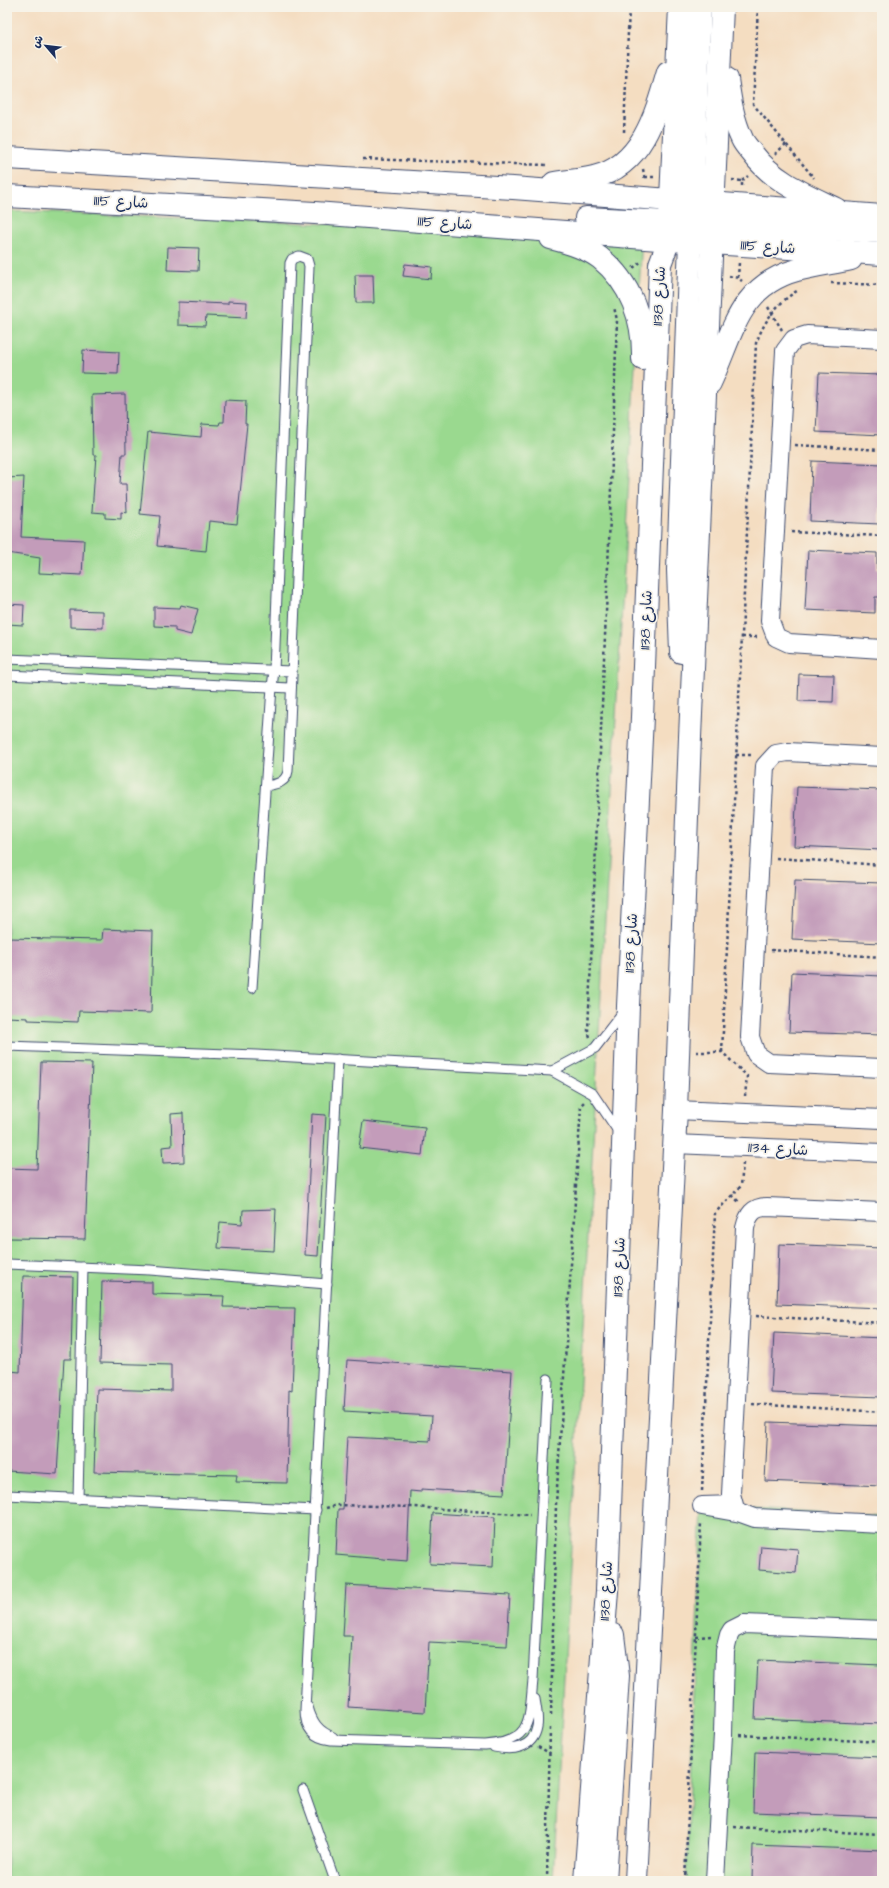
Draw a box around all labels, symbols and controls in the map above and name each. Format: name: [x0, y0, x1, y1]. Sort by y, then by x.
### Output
north arrow: [26, 26, 66, 66]
text: ش: [28, 33, 47, 50]
street label: شارع 1115: [93, 190, 149, 214]
street label: شارع 1115: [417, 211, 473, 235]
street label: شارع 1115: [740, 235, 796, 259]
street label: شارع 1138: [647, 266, 671, 326]
street label: شارع 1138: [634, 590, 658, 650]
street label: شارع 1138: [619, 913, 643, 973]
street label: شارع 1134: [747, 1137, 809, 1161]
street label: شارع 1138: [607, 1237, 631, 1297]
street label: شارع 1138: [594, 1561, 618, 1621]

